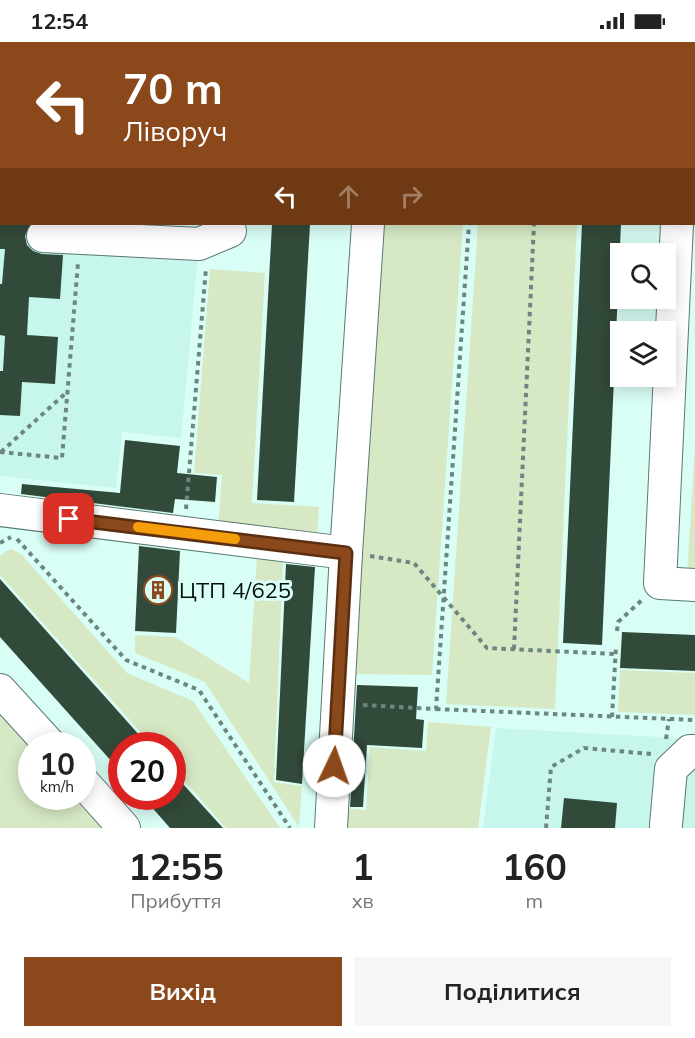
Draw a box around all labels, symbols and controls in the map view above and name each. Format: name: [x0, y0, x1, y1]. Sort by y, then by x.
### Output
text: 12:54: [30, 7, 88, 35]
text: 70 m: [123, 62, 223, 115]
icon: left: [24, 66, 102, 144]
text: Ліворуч: [123, 114, 227, 148]
icon: left: [269, 180, 302, 213]
icon: ahead: [332, 180, 365, 213]
icon: right: [395, 180, 428, 213]
map controls: [610, 243, 676, 387]
button: search: [610, 243, 676, 309]
button: layers: [610, 321, 676, 387]
pin: [43, 493, 94, 544]
icon: arrive: [52, 502, 85, 535]
building icon: ЦТП 4/625: [142, 574, 174, 606]
place label: ЦТП 4/625: [179, 576, 291, 604]
speed limit sign: 20: [108, 732, 186, 810]
position arrow: [302, 734, 366, 798]
text: 10: [39, 745, 75, 783]
text: km/h: [40, 777, 74, 796]
text: 12:55: [128, 844, 224, 889]
text: 1: [352, 844, 374, 889]
text: 160: [502, 844, 567, 889]
text: Прибуття: [130, 888, 221, 913]
text: хв: [352, 888, 374, 913]
text: m: [526, 888, 543, 913]
button: Вихід: [24, 957, 342, 1026]
button: Поділитися: [354, 957, 671, 1026]

